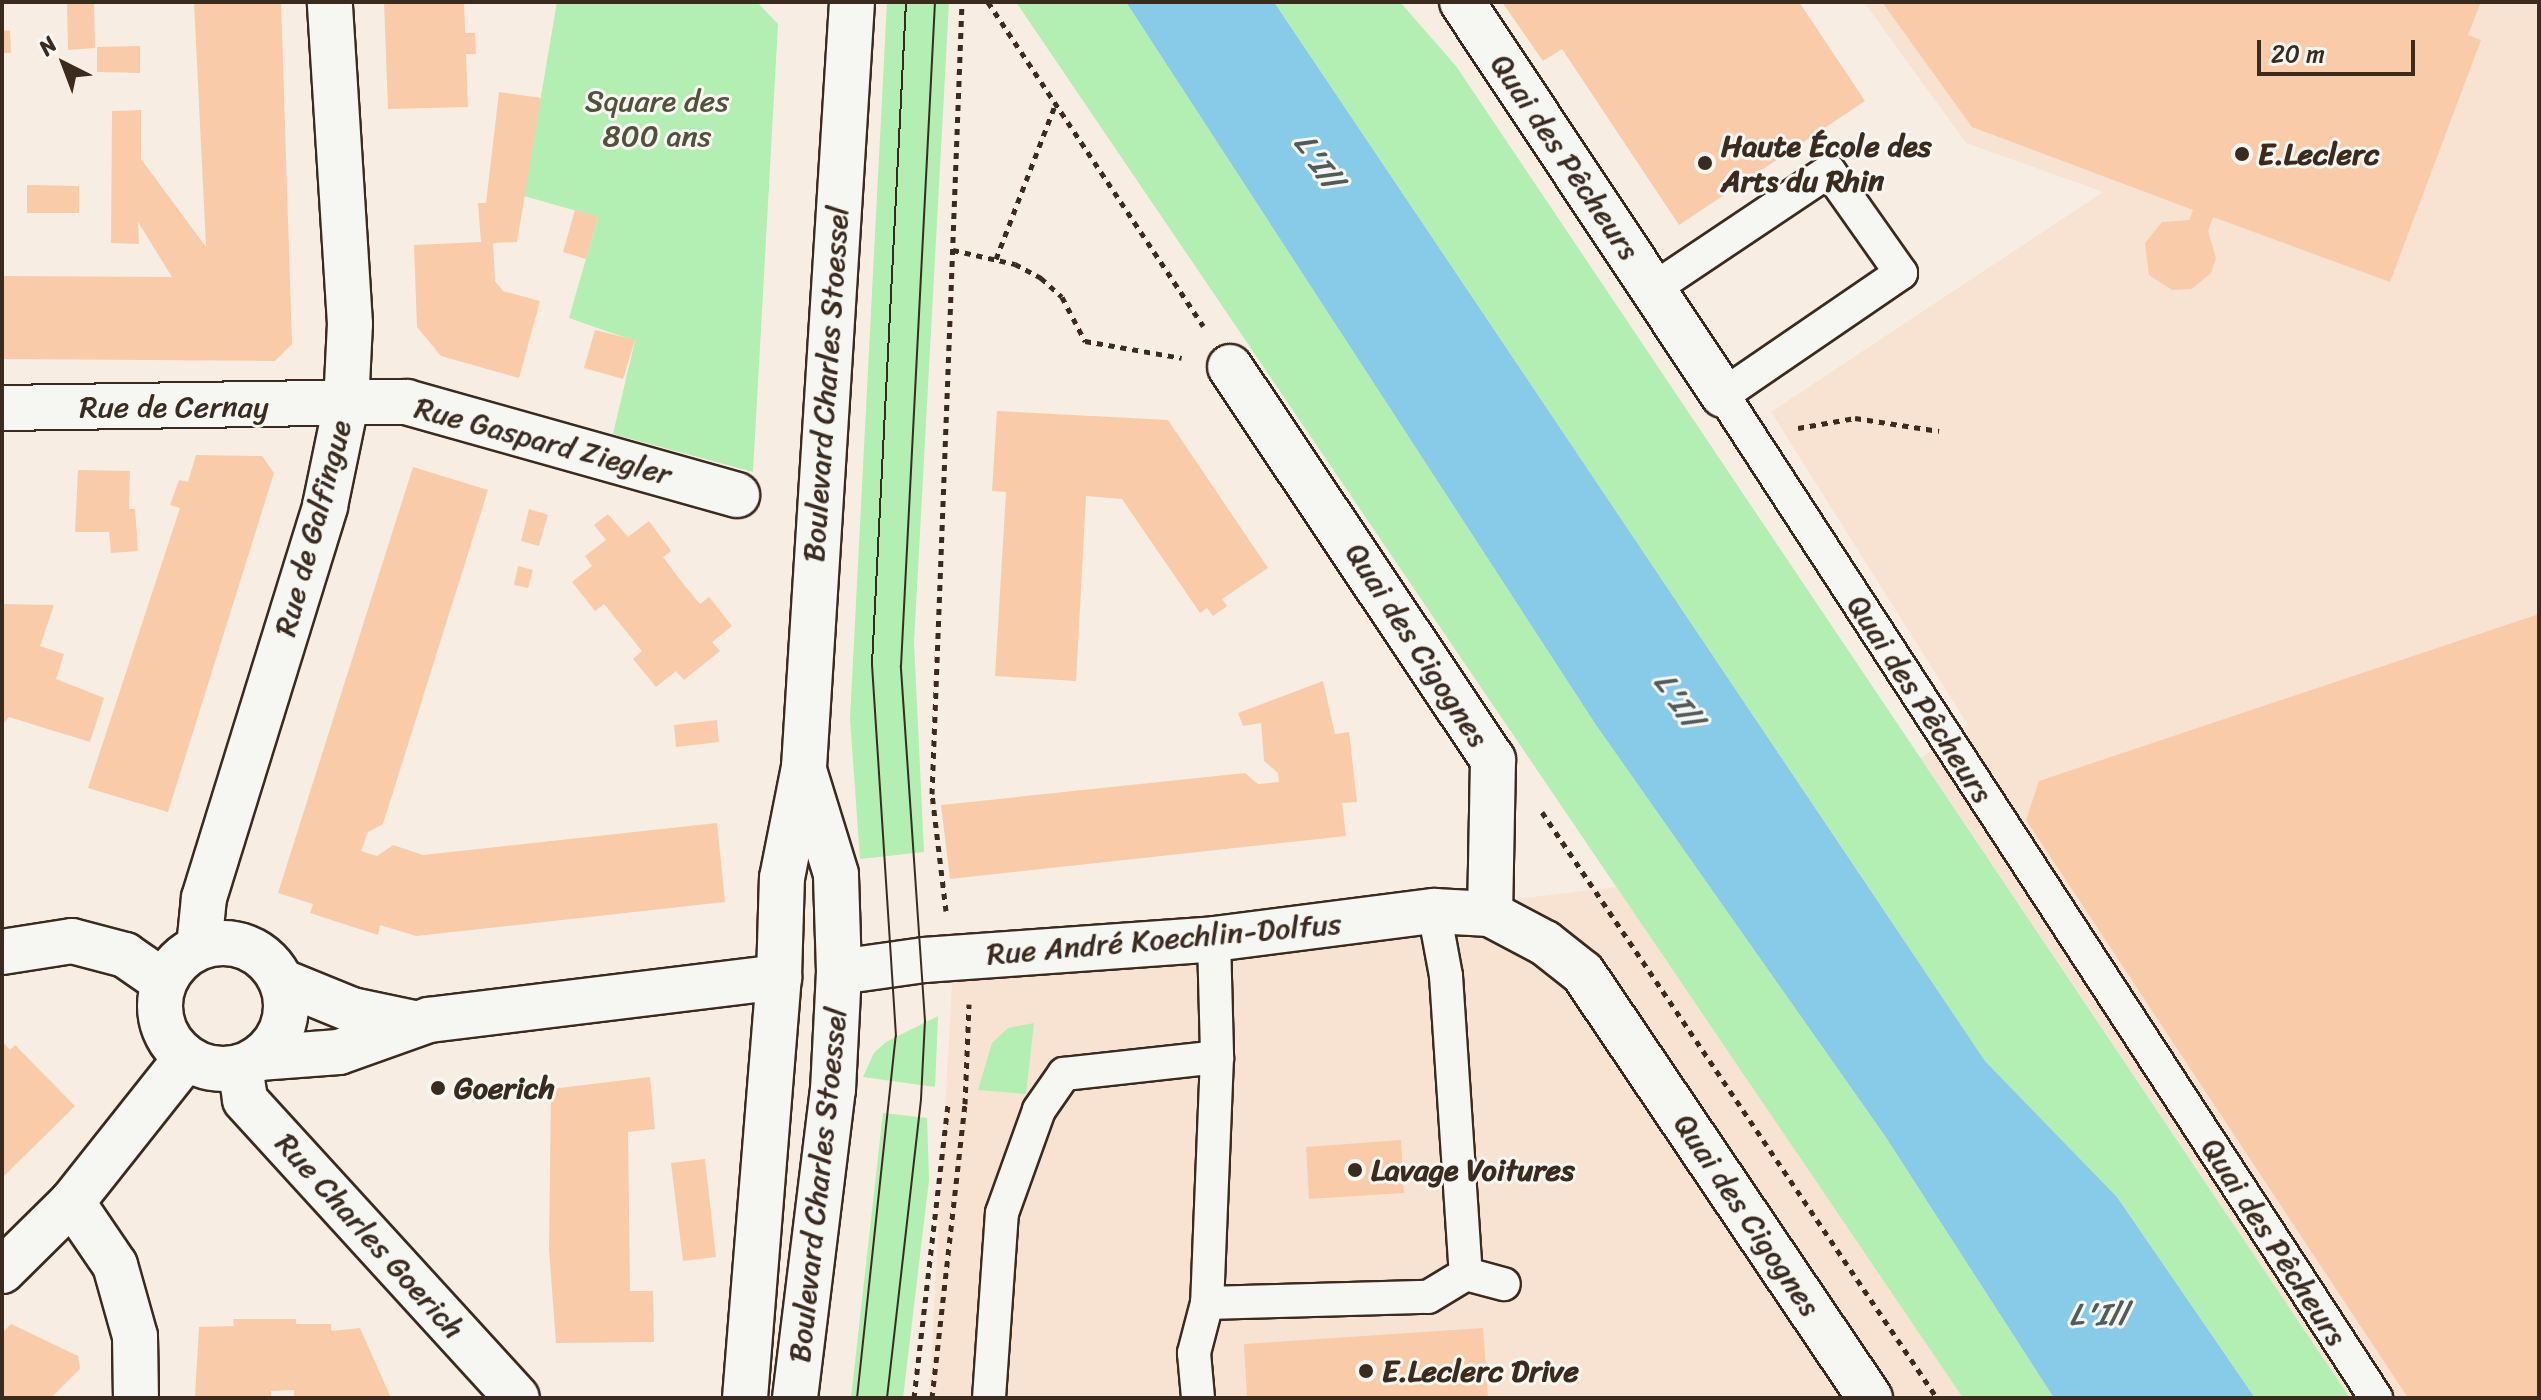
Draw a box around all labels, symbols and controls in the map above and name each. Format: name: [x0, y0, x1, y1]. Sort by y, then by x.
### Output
north arrow: [24, 24, 104, 104]
scale bar: [2261, 24, 2419, 74]
text: N: [29, 26, 66, 65]
text: 20 m: [2271, 33, 2325, 75]
street label: Quai des Pêcheurs: [1483, 47, 1647, 267]
park label: Square des 800 ans: [585, 83, 729, 154]
water label: L'Ill: [1285, 126, 1349, 196]
place label: Haute École des Arts du Rhin: [1721, 128, 1932, 198]
place label: E.Leclerc: [2258, 136, 2379, 172]
marker: E.Leclerc: [2233, 145, 2251, 163]
marker: Haute École des Arts du Rhin: [1696, 154, 1714, 172]
street label: Boulevard Charles Stoessel: [796, 205, 856, 563]
street label: Rue de Cernay: [79, 389, 269, 425]
street label: Rue Gaspard Ziegler: [412, 390, 674, 492]
street label: Rue de Galfingue: [267, 416, 359, 640]
street label: Quai des Cigognes: [1337, 536, 1497, 754]
street label: Quai des Pêcheurs: [1839, 588, 2001, 810]
water label: L'Ill: [1645, 665, 1709, 735]
street label: Rue André Koechlin-Dolfus: [985, 906, 1343, 972]
street label: Boulevard Charles Stoessel: [781, 1005, 855, 1365]
place label: Goerich: [454, 1070, 555, 1106]
marker: Goerich: [429, 1079, 447, 1097]
street label: Quai des Cigognes: [1666, 1107, 1828, 1323]
street label: Rue Charles Goerich: [268, 1125, 472, 1347]
street label: Quai des Pêcheurs: [2193, 1131, 2355, 1353]
place label: Lavage Voitures: [1371, 1152, 1574, 1188]
marker: Lavage Voitures: [1346, 1161, 1364, 1179]
water label: L'Ill: [2069, 1296, 2127, 1334]
place label: E.Leclerc Drive: [1382, 1353, 1579, 1389]
marker: E.Leclerc Drive: [1357, 1362, 1375, 1380]

